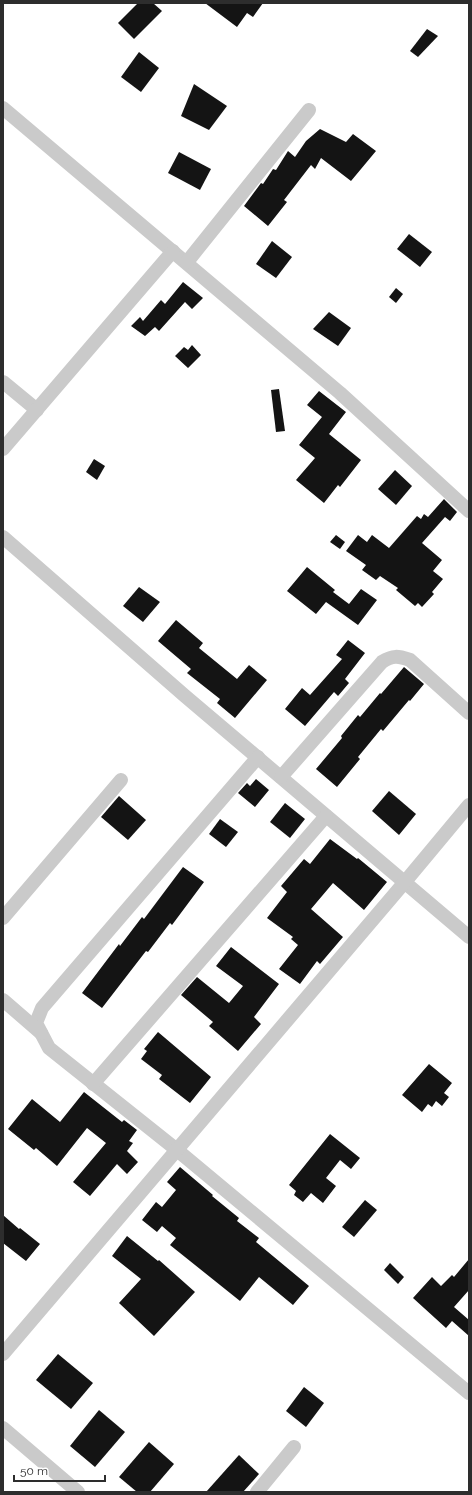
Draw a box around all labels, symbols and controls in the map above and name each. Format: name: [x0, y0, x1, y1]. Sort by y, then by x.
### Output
scale bar: [14, 1457, 105, 1483]
text: 50 m: [20, 1464, 48, 1478]

